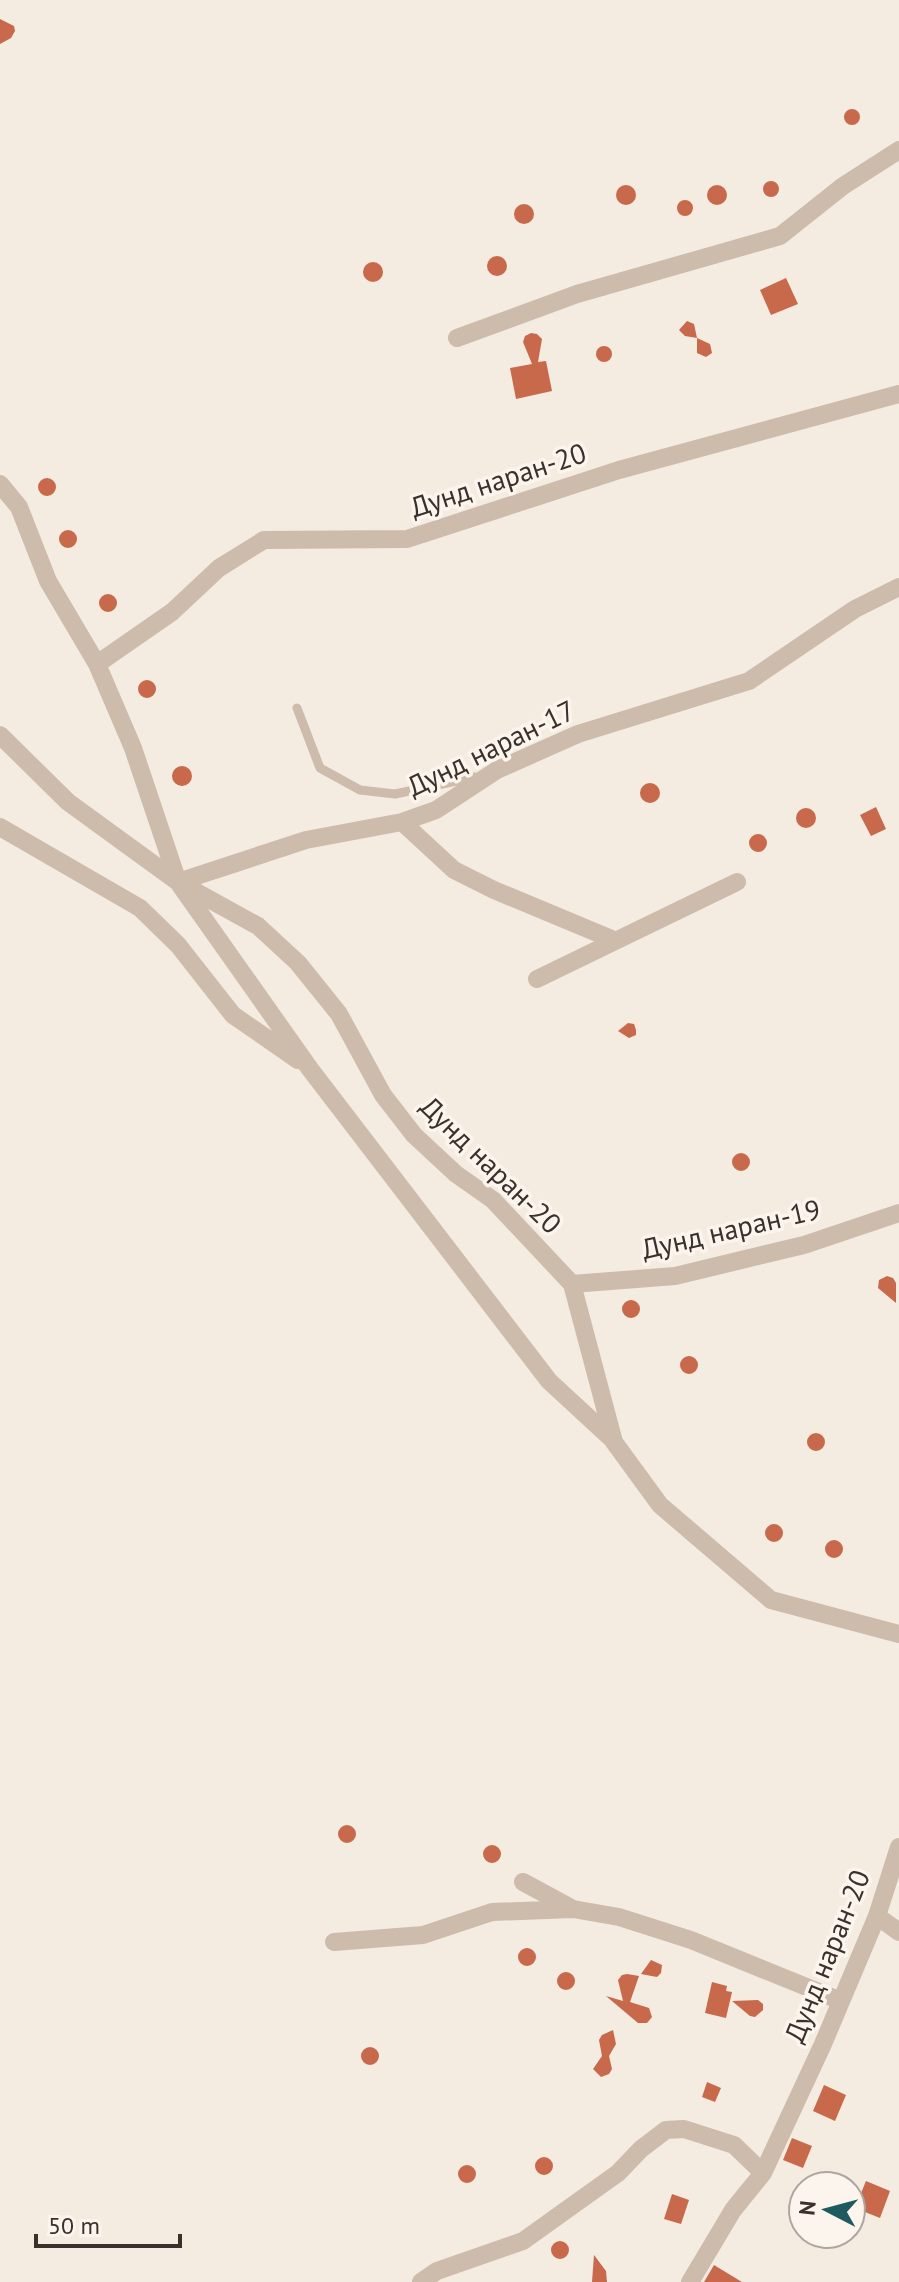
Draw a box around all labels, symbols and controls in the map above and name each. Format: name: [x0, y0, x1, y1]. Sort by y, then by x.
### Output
street label: Дунд наран-20: [405, 434, 590, 525]
street label: Дунд наран-17: [401, 691, 581, 804]
street label: Дунд наран-20: [413, 1088, 570, 1241]
street label: Дунд наран-19: [638, 1190, 824, 1267]
street label: Дунд наран-20: [775, 1864, 878, 2047]
north arrow: [787, 2170, 867, 2250]
scale bar: [36, 2198, 180, 2248]
text: N: [792, 2199, 822, 2217]
text: 50 m: [48, 2210, 100, 2241]

